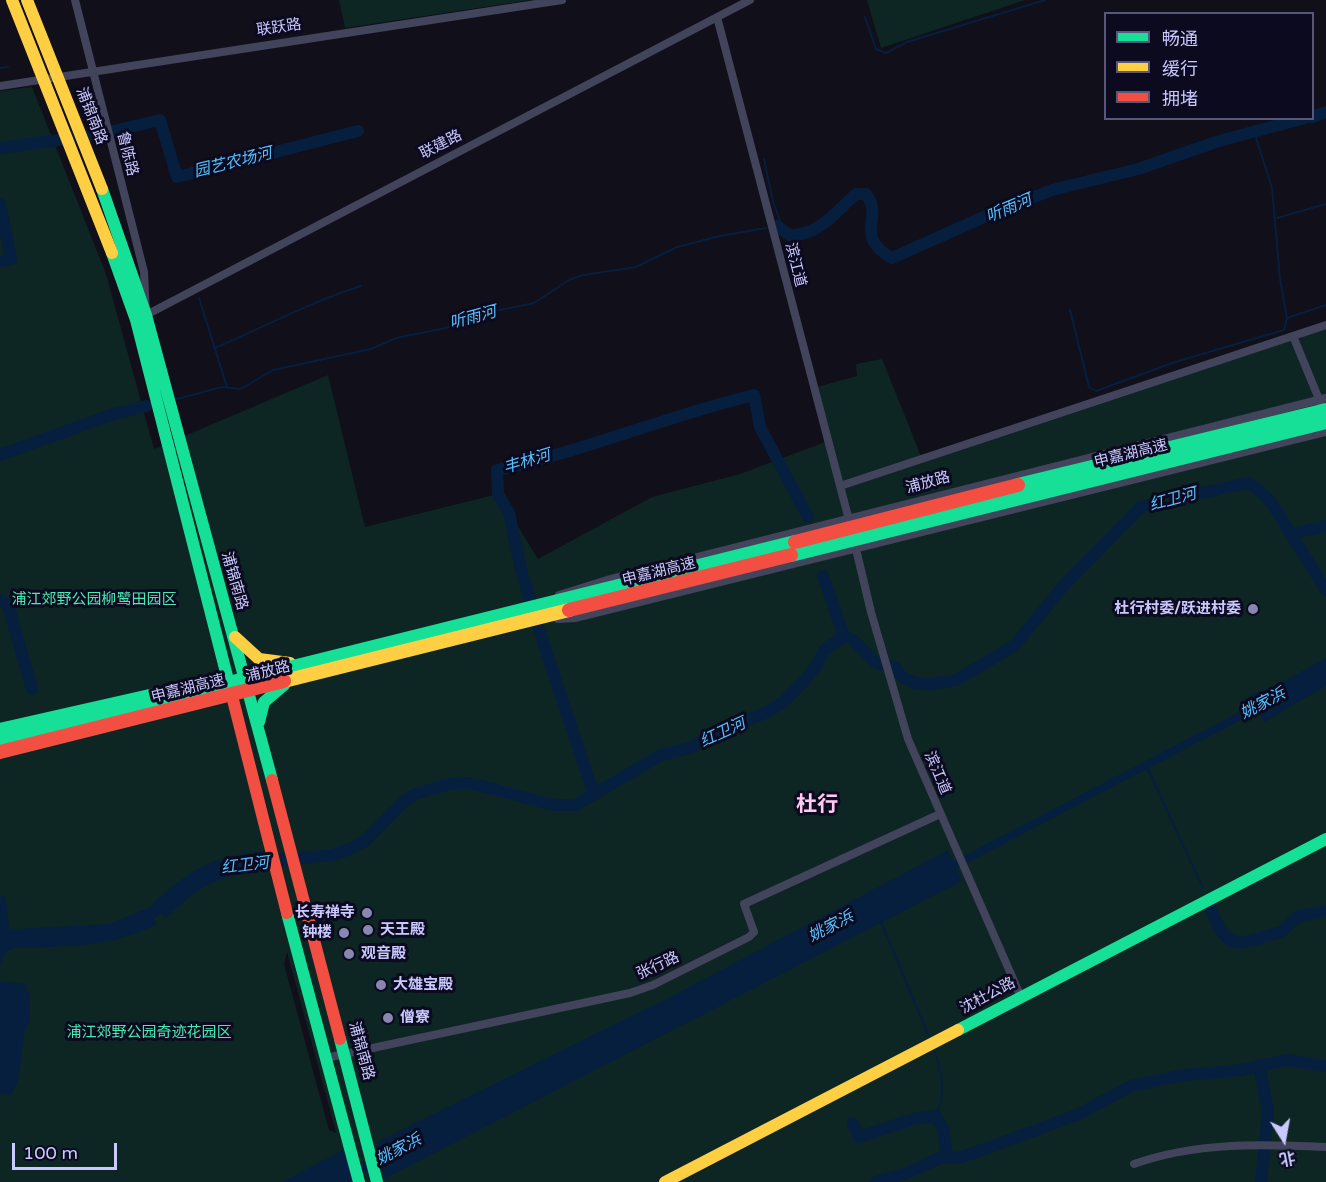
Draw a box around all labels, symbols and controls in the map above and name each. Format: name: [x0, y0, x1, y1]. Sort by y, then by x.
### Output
legend: [1104, 12, 1314, 120]
street label: 联跃路: [255, 16, 303, 40]
text: 畅通: [1162, 28, 1198, 50]
text: 缓行: [1162, 58, 1198, 80]
street label: 浦锦南路: [72, 85, 110, 147]
text: 拥堵: [1162, 88, 1198, 110]
street label: 联建路: [417, 127, 465, 163]
street label: 鲁陈路: [113, 130, 141, 178]
water label: 园艺农场河: [192, 144, 274, 182]
water label: 听雨河: [983, 191, 1035, 227]
street label: 滨江道: [781, 241, 809, 289]
water label: 听雨河: [447, 303, 499, 333]
street label: 申嘉湖高速: [1092, 436, 1170, 472]
water label: 丰林河: [501, 446, 553, 478]
street label: 浦放路: [904, 468, 952, 498]
water label: 红卫河: [1147, 485, 1199, 515]
street label: 浦锦南路: [217, 550, 251, 612]
street label: 申嘉湖高速: [620, 554, 698, 590]
park label: 浦江郊野公园柳鹭田园区: [12, 591, 176, 609]
place label: 杜行村委/跃进村委: [1114, 600, 1241, 618]
marker: 杜行村委/跃进村委: [1246, 602, 1260, 616]
street label: 浦放路: [244, 658, 292, 686]
street label: 申嘉湖高速: [149, 671, 227, 707]
water label: 姚家浜: [1237, 685, 1289, 723]
water label: 红卫河: [697, 714, 749, 752]
street label: 滨江道: [920, 749, 954, 797]
district label: 杜行: [796, 792, 838, 818]
water label: 红卫河: [220, 854, 270, 878]
place label: 长寿禅寺: [295, 904, 355, 922]
marker: 长寿禅寺: [360, 906, 374, 920]
water label: 姚家浜: [805, 908, 857, 946]
place label: 天王殿: [380, 921, 425, 939]
marker: 天王殿: [361, 923, 375, 937]
place label: 钟楼: [302, 924, 332, 942]
marker: 钟楼: [337, 926, 351, 940]
place label: 观音殿: [361, 945, 406, 963]
marker: 观音殿: [342, 947, 356, 961]
street label: 张行路: [634, 948, 682, 984]
street label: 沈杜公路: [957, 974, 1019, 1018]
place label: 大雄宝殿: [393, 976, 453, 994]
marker: 大雄宝殿: [374, 978, 388, 992]
place label: 僧寮: [400, 1009, 430, 1027]
marker: 僧寮: [381, 1011, 395, 1025]
street label: 浦锦南路: [345, 1020, 377, 1082]
park label: 浦江郊野公园奇迹花园区: [67, 1024, 231, 1042]
north arrow: [1254, 1110, 1314, 1170]
scale bar: [15, 1131, 120, 1169]
water label: 姚家浜: [373, 1131, 425, 1169]
text: 100 m: [23, 1142, 78, 1164]
text: 北: [1278, 1146, 1297, 1169]

